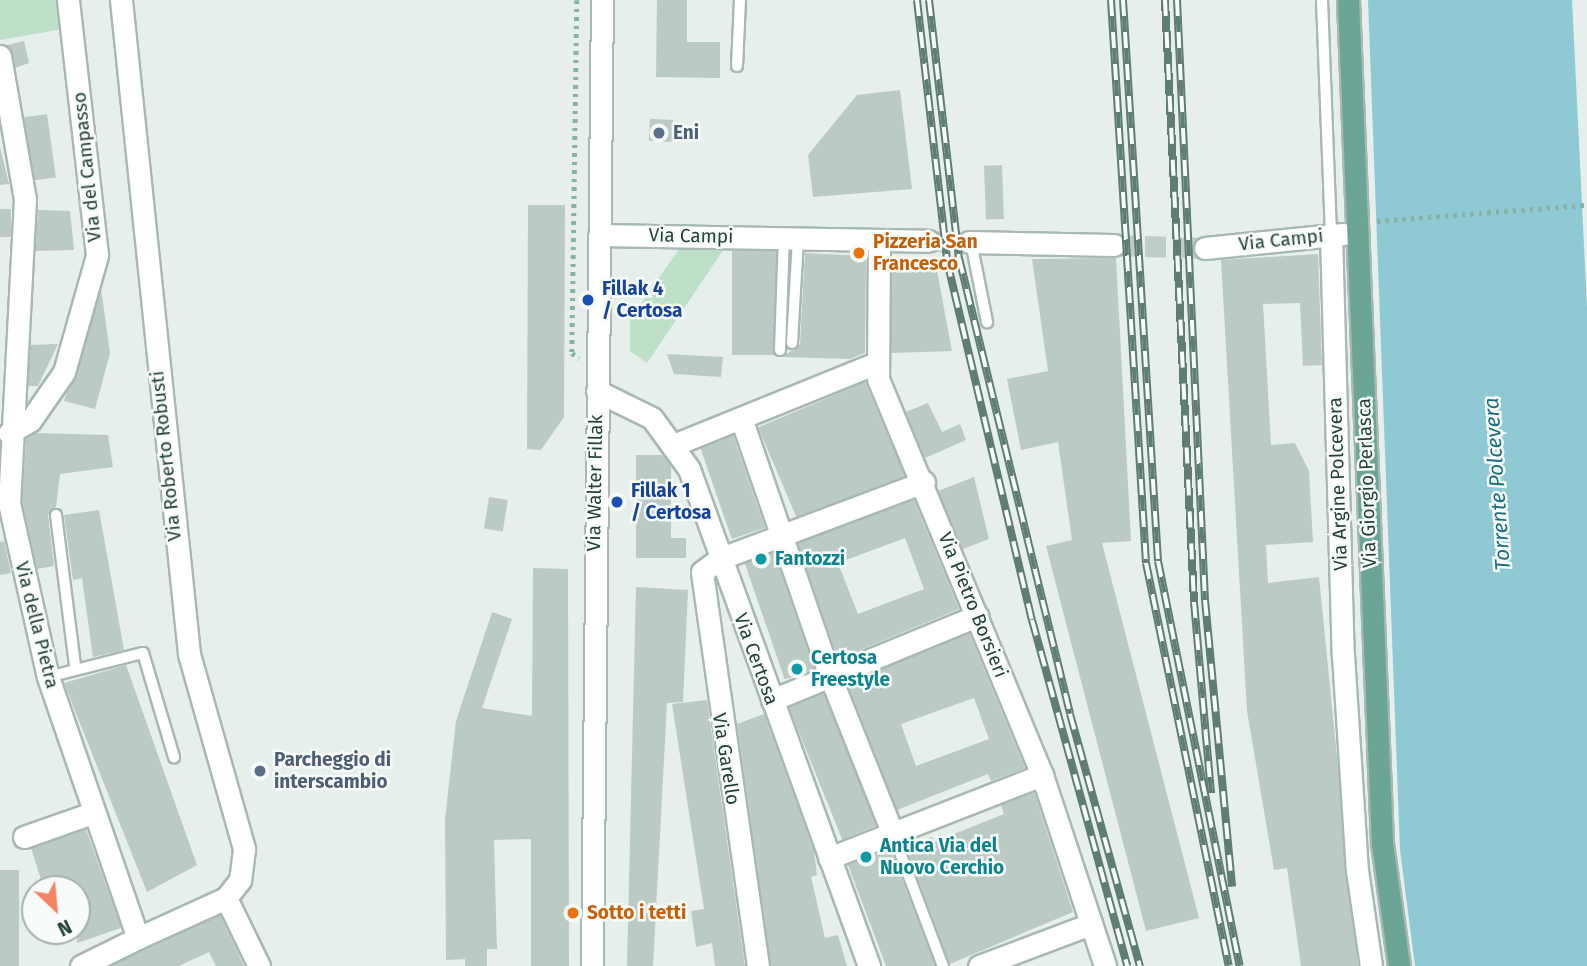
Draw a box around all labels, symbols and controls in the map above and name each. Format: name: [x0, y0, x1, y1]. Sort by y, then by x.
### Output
street label: Via del Campasso: [68, 91, 106, 243]
place label: Eni: [673, 122, 699, 144]
marker: Eni: [651, 125, 667, 141]
street label: Via Campi: [648, 224, 734, 248]
street label: Via Campi: [1238, 224, 1324, 256]
place label: Pizzeria San Francesco: [873, 231, 978, 275]
marker: Pizzeria San Francesco: [851, 245, 867, 261]
place label: Fillak 4 / Certosa: [602, 278, 683, 322]
marker: Fillak 4 / Certosa: [580, 292, 596, 308]
street label: Via Roberto Robusti: [146, 370, 186, 542]
street label: Via Argine Polcevera: [1324, 397, 1352, 571]
water label: Torrente Polcevera: [1478, 397, 1516, 571]
street label: Via Giorgio Perlasca: [1353, 398, 1381, 568]
street label: Via Walter Fillak: [582, 415, 608, 551]
place label: Fillak 1 / Certosa: [631, 480, 712, 524]
marker: Fillak 1 / Certosa: [609, 494, 625, 510]
street label: Via Pietro Borsieri: [933, 529, 1013, 681]
place label: Fantozzi: [775, 548, 845, 570]
marker: Fantozzi: [753, 551, 769, 567]
street label: Via della Pietra: [10, 559, 64, 691]
street label: Via Certosa: [729, 610, 783, 708]
place label: Certosa Freestyle: [811, 647, 890, 691]
marker: Certosa Freestyle: [789, 661, 805, 677]
street label: Via Garello: [707, 711, 745, 807]
place label: Parcheggio di interscambio: [274, 749, 391, 793]
marker: Parcheggio di interscambio: [252, 763, 268, 779]
place label: Antica Via del Nuovo Cerchio: [880, 835, 1004, 879]
marker: Antica Via del Nuovo Cerchio: [858, 849, 874, 865]
north arrow: [21, 875, 91, 945]
place label: Sotto i tetti: [587, 902, 686, 924]
marker: Sotto i tetti: [565, 905, 581, 921]
text: N: [54, 914, 75, 941]

